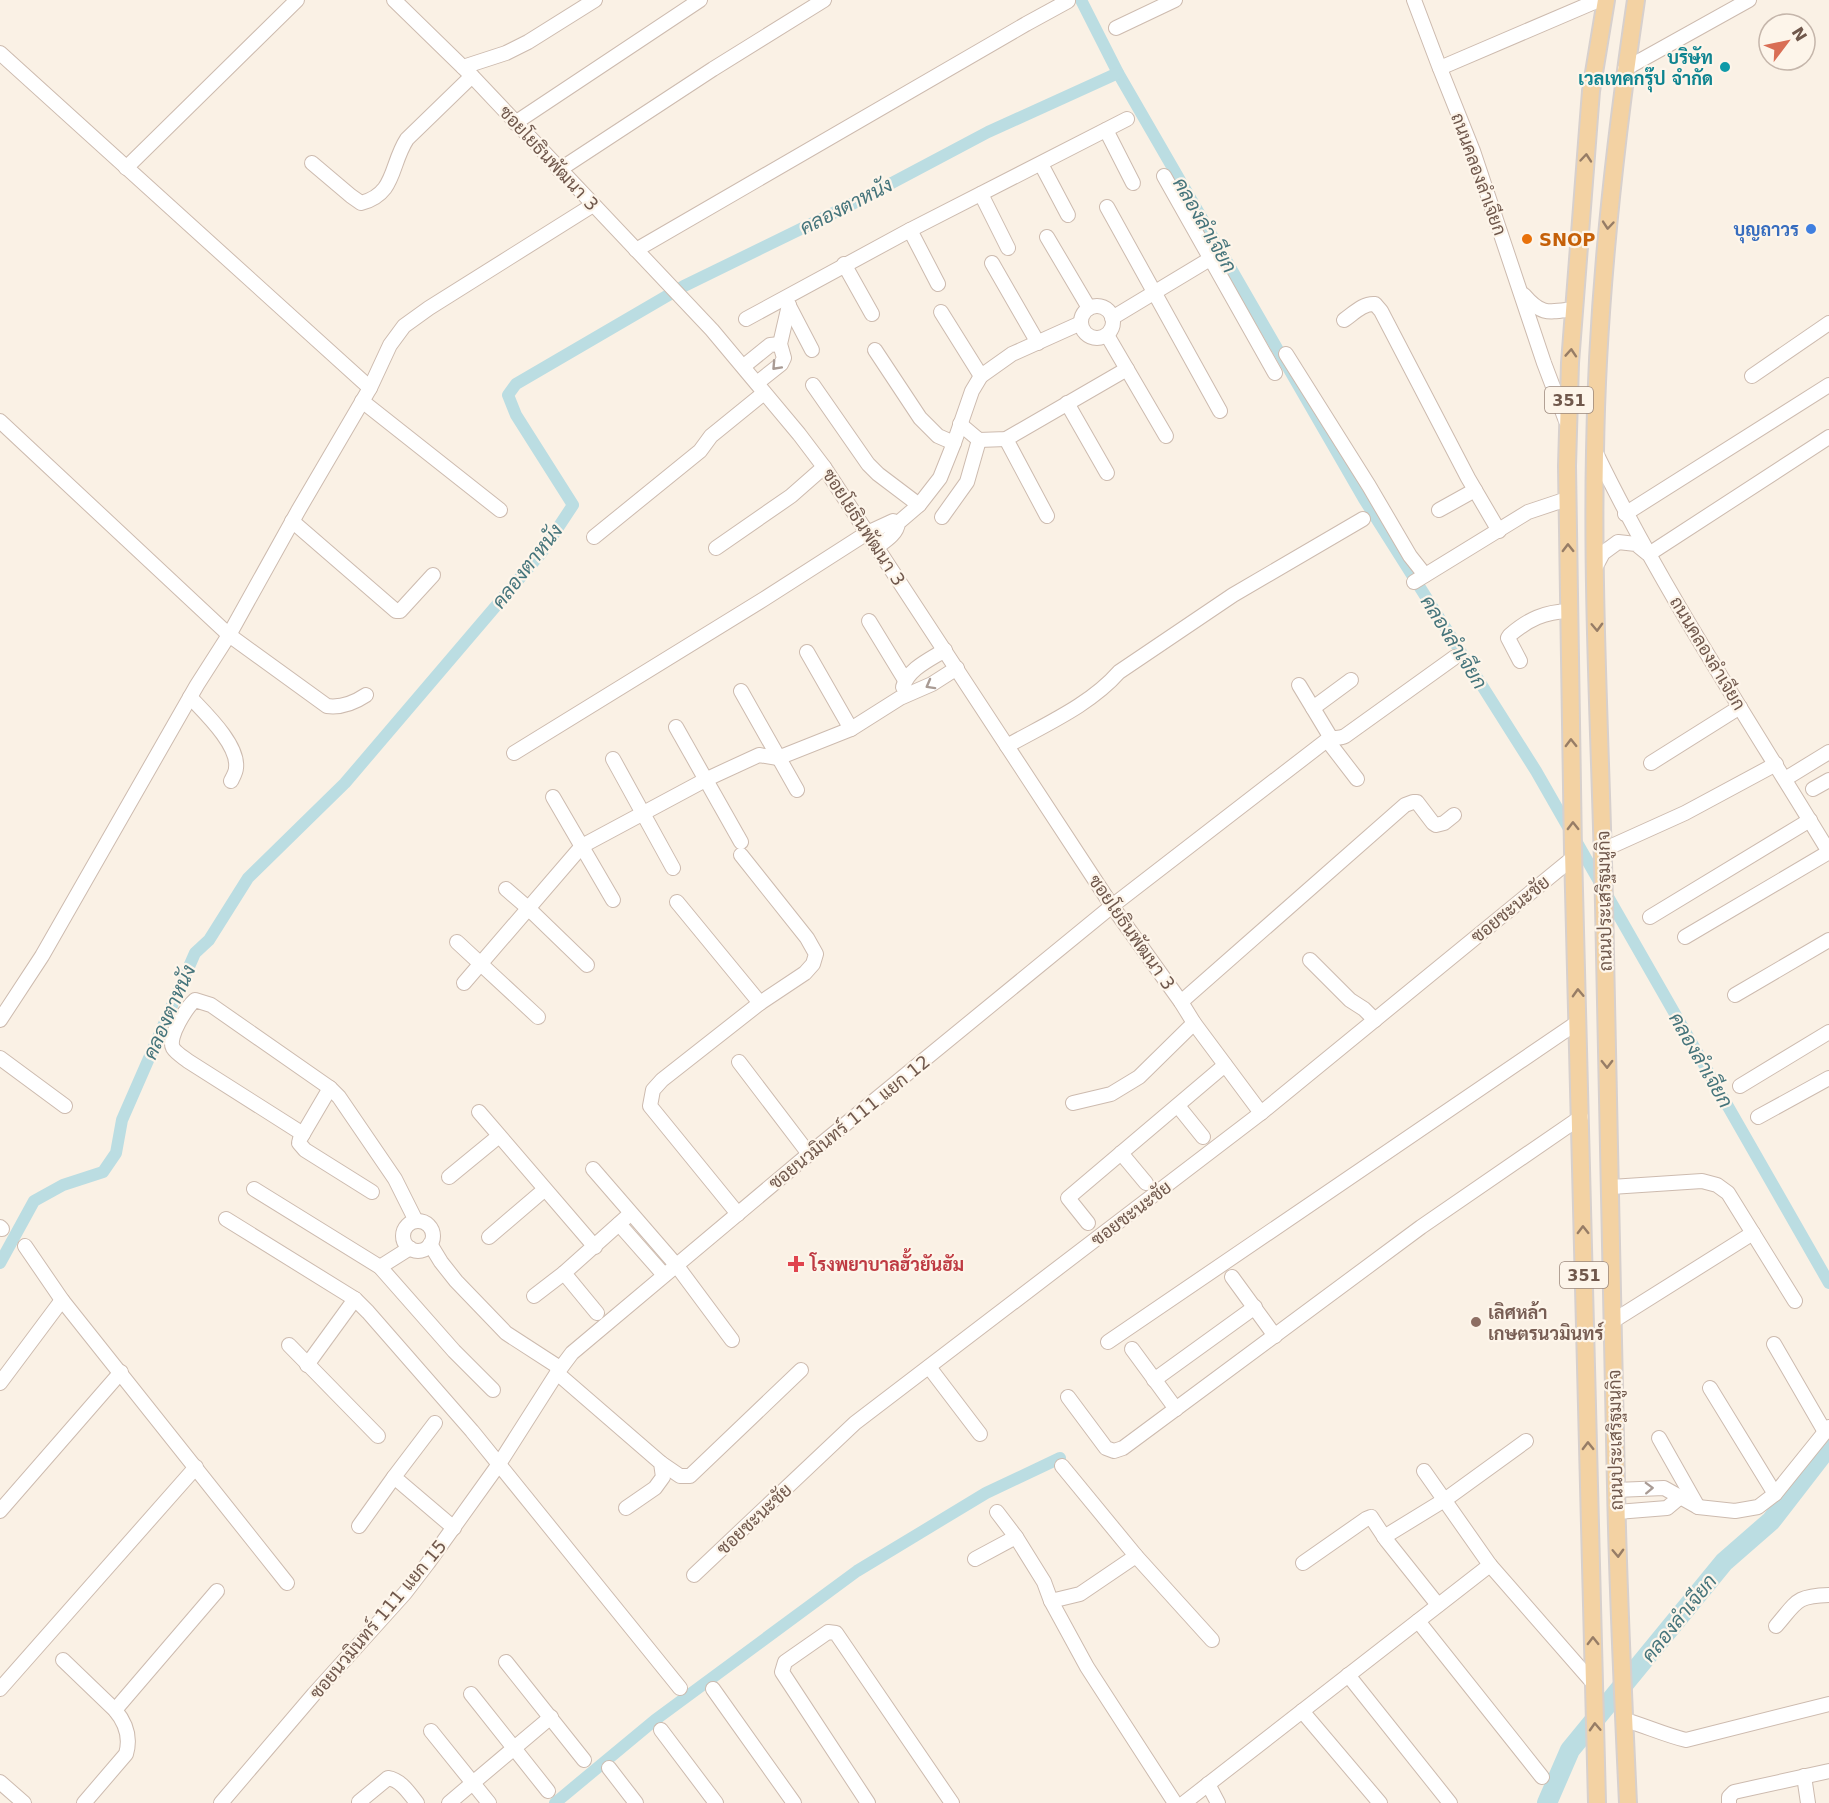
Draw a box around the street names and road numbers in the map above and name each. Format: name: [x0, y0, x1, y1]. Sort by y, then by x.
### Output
street label: ซอยโยธินพัฒนา 3: [495, 100, 604, 215]
street label: ถนนคลองลำเจียก: [1447, 109, 1513, 238]
road number: 351: [1545, 387, 1593, 413]
street label: ซอยโยธินพัฒนา 3: [818, 463, 911, 590]
street label: ถนนคลองลำเจียก: [1666, 591, 1752, 714]
street label: ถนนประเสริฐมนูกิจ: [1592, 830, 1619, 972]
street label: ซอยโยธินพัฒนา 3: [1085, 869, 1181, 994]
street label: ซอยชะนะชัย: [1467, 871, 1553, 947]
street label: ซอยนวมินทร์ 111 แยก 12: [763, 1049, 934, 1193]
street label: ซอยชะนะชัย: [1087, 1176, 1175, 1250]
road number: 351: [1560, 1262, 1608, 1288]
street label: ถนนประเสริฐมนูกิจ: [1603, 1369, 1630, 1511]
street label: ซอยชะนะชัย: [712, 1479, 796, 1559]
street label: ซอยนวมินทร์ 111 แยก 15: [304, 1534, 451, 1703]

